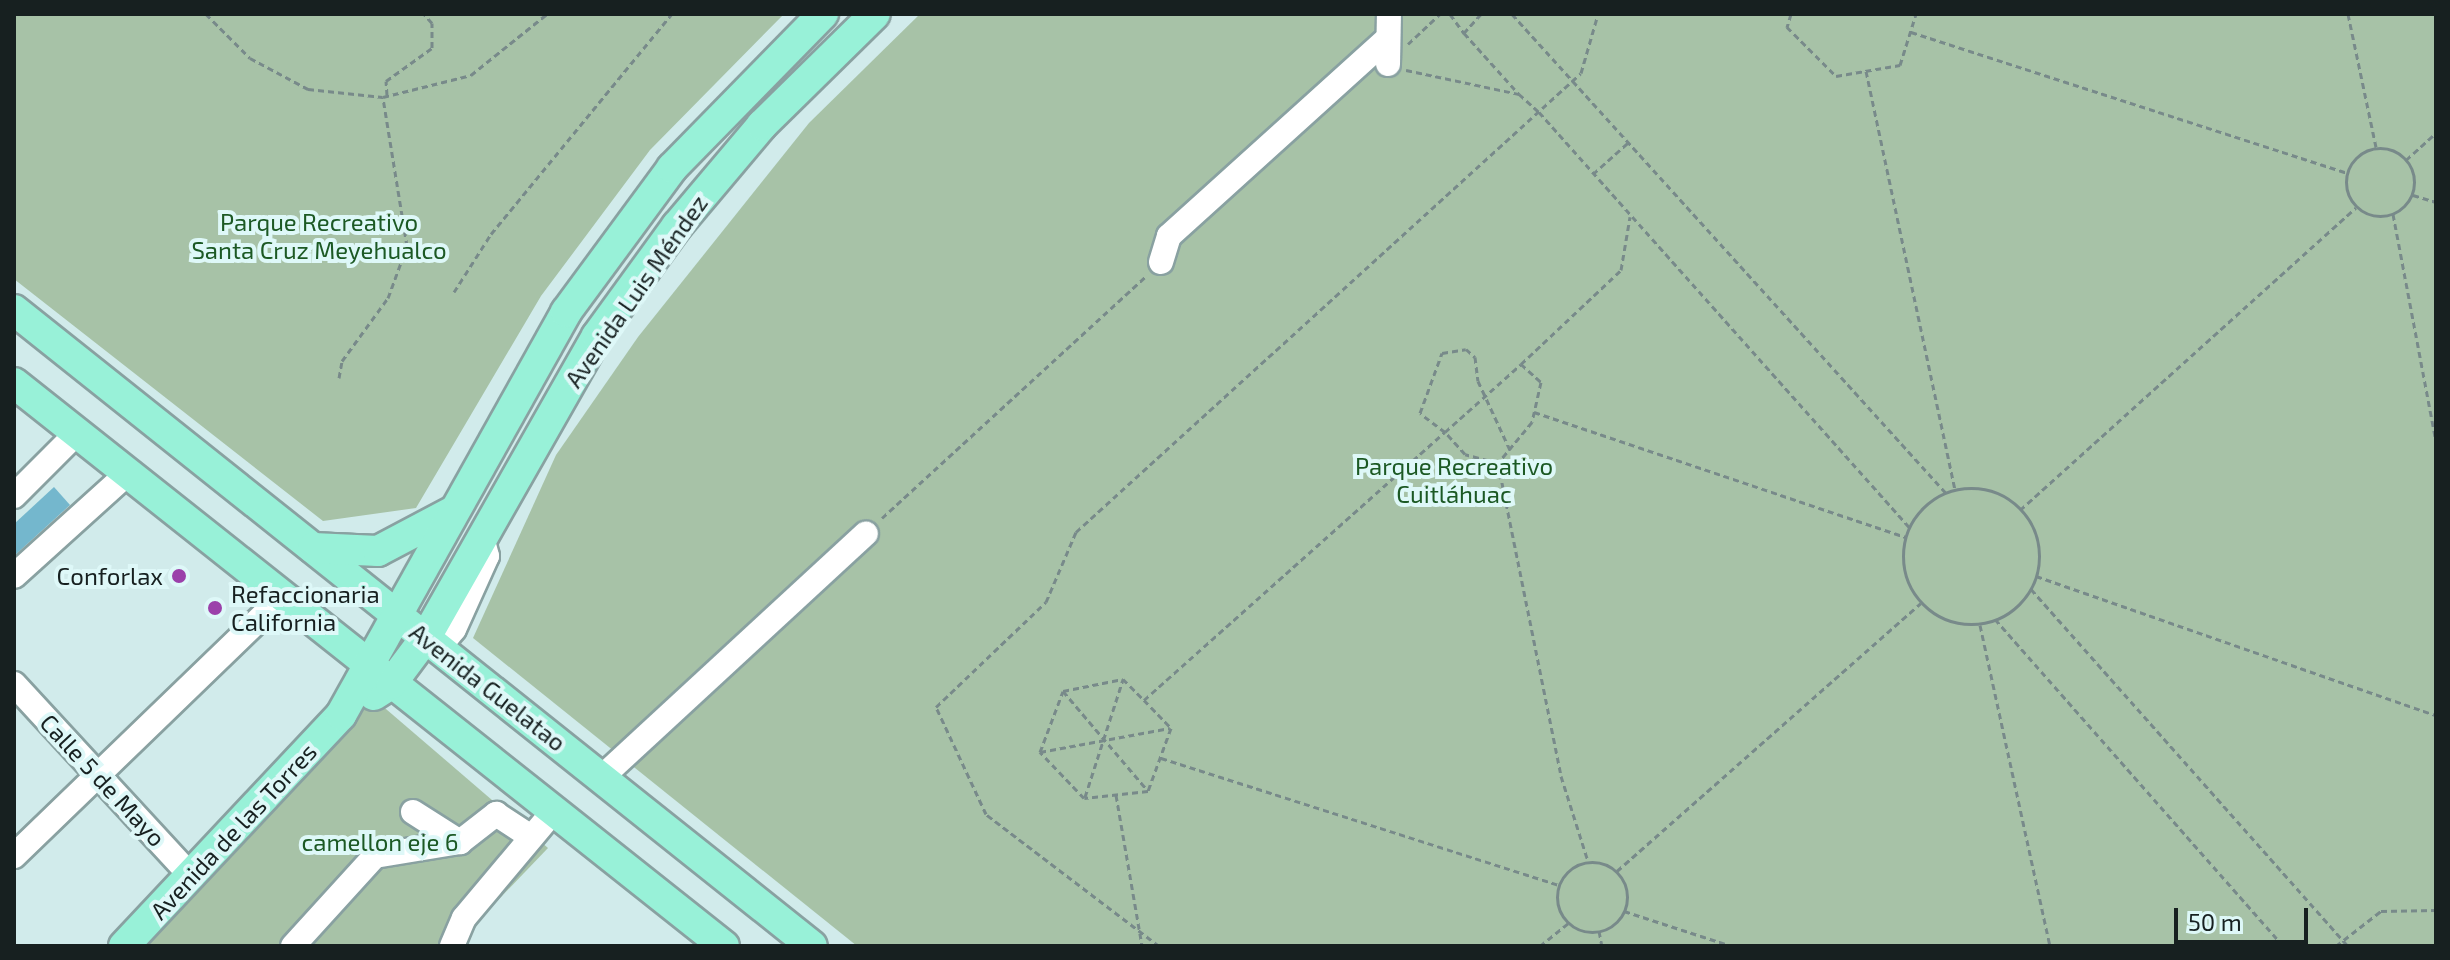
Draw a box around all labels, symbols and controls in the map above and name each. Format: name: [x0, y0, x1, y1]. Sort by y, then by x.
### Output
street label: Avenida Luis Méndez: [559, 189, 713, 393]
park label: Parque Recreativo Santa Cruz Meyehualco: [191, 208, 447, 264]
park label: Parque Recreativo Cuitláhuac: [1355, 452, 1553, 508]
place label: Conforlax: [57, 562, 163, 590]
marker: Conforlax: [170, 567, 188, 585]
place label: Refaccionaria California: [231, 580, 380, 636]
marker: Refaccionaria California: [206, 599, 224, 617]
street label: Avenida Guelatao: [404, 617, 572, 757]
street label: Calle 5 de Mayo: [35, 708, 171, 852]
street label: Avenida de las Torres: [144, 737, 322, 925]
park label: camellon eje 6: [302, 828, 458, 856]
scale bar: [2178, 892, 2312, 942]
text: 50 m: [2188, 907, 2242, 936]

